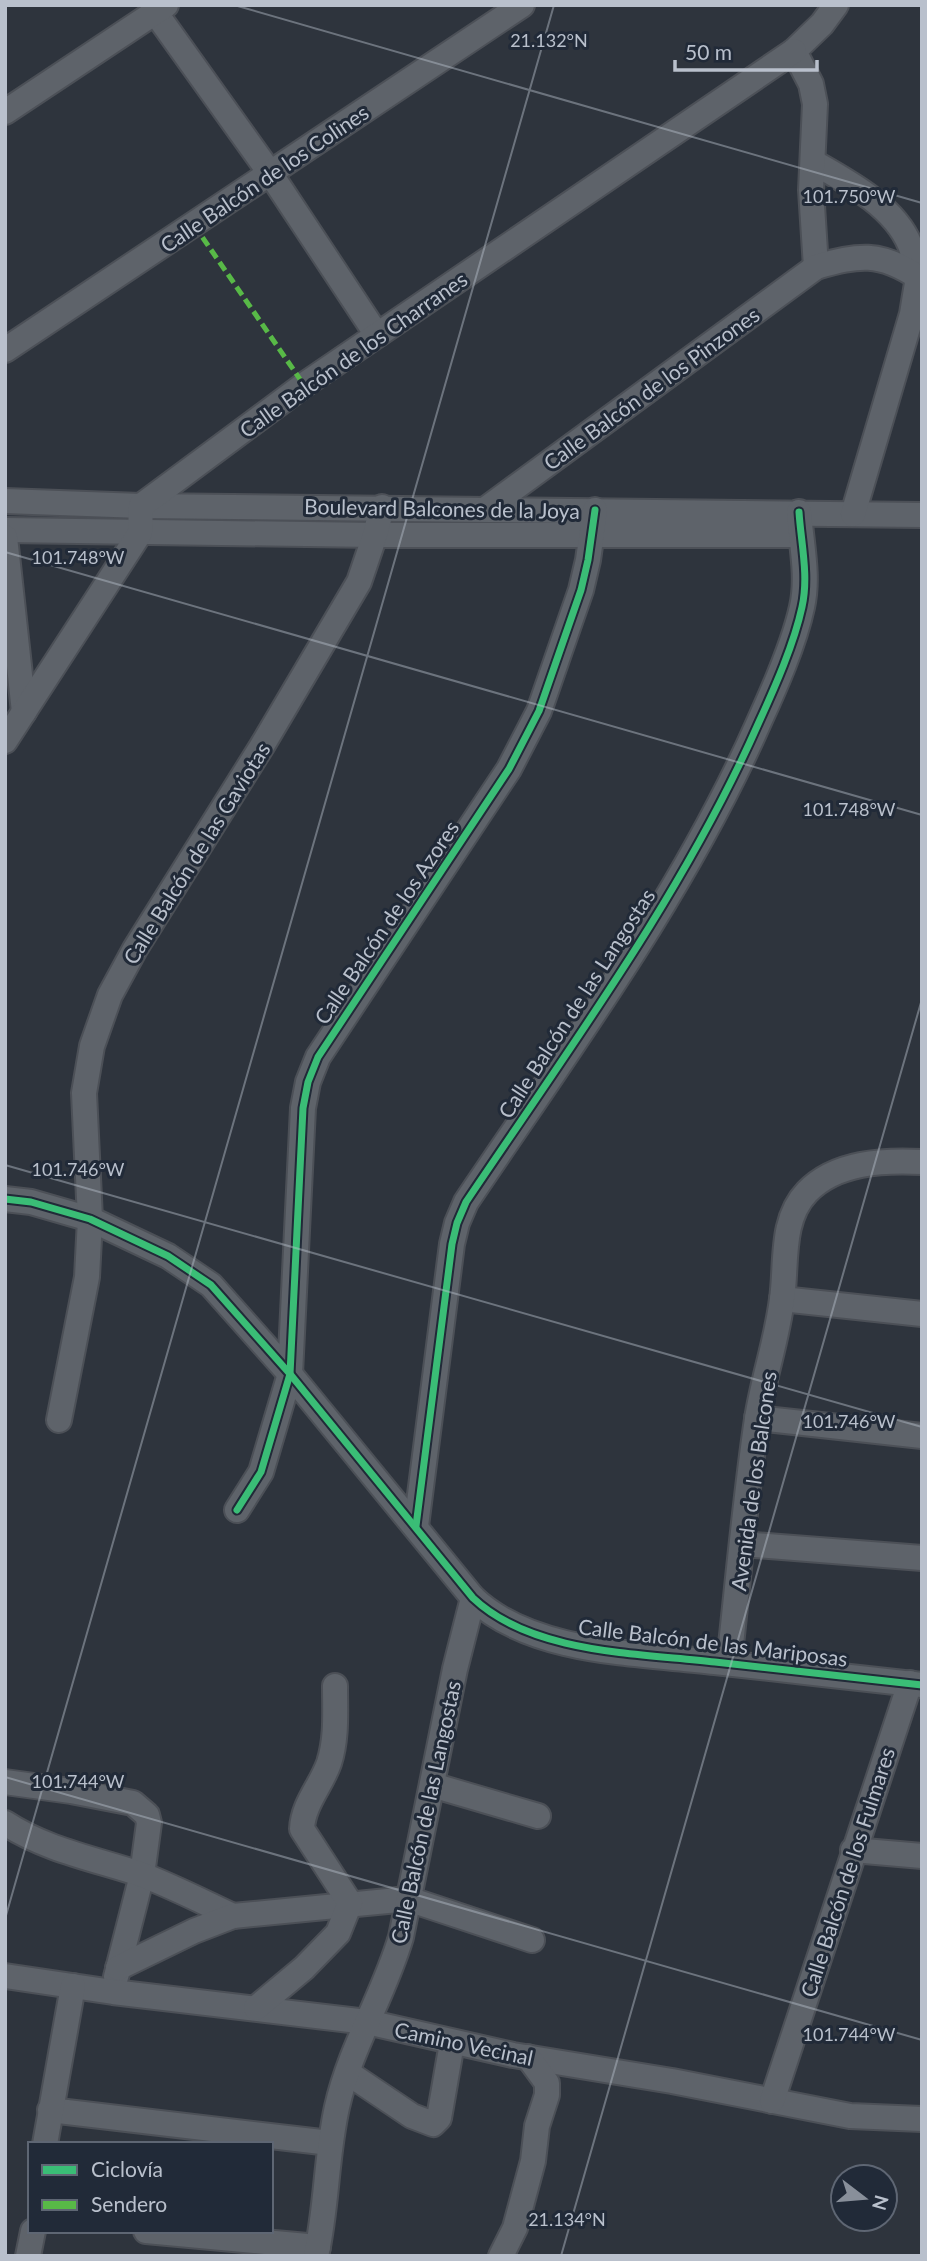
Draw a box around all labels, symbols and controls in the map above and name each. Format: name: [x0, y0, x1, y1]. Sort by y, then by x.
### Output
scale bar: [675, 28, 817, 72]
text: 21.132°N: [510, 29, 588, 51]
text: 50 m: [685, 39, 732, 64]
street label: Calle Balcón de los Colines: [155, 99, 373, 257]
text: 101.750°W: [803, 185, 896, 207]
street label: Calle Balcón de los Charranes: [235, 266, 471, 442]
street label: Calle Balcón de los Pinzones: [538, 301, 764, 475]
street label: Boulevard Balcones de la Joya: [304, 493, 580, 523]
text: 101.748°W: [32, 546, 125, 568]
street label: Calle Balcón de las Gaviotas: [117, 738, 275, 968]
text: 101.748°W: [803, 798, 896, 820]
street label: Calle Balcón de los Azores: [308, 815, 464, 1029]
street label: Calle Balcón de las Langostas: [492, 884, 660, 1122]
text: 101.746°W: [32, 1158, 125, 1180]
street label: Avenida de los Balcones: [725, 1370, 781, 1592]
text: 101.746°W: [803, 1410, 896, 1432]
street label: Calle Balcón de las Mariposas: [577, 1613, 849, 1671]
street label: Calle Balcón de las Langostas: [385, 1678, 465, 1946]
street label: Calle Balcón de los Fulmares: [795, 1744, 899, 2000]
text: 101.744°W: [32, 1770, 125, 1792]
street label: Camino Vecinal: [392, 2016, 536, 2070]
text: 101.744°W: [803, 2023, 896, 2045]
legend: [28, 2142, 273, 2233]
text: Ciclovía: [91, 2156, 163, 2181]
north arrow: [829, 2163, 899, 2233]
text: Sendero: [91, 2191, 167, 2216]
text: N: [868, 2193, 894, 2213]
text: 21.134°N: [528, 2208, 606, 2230]

